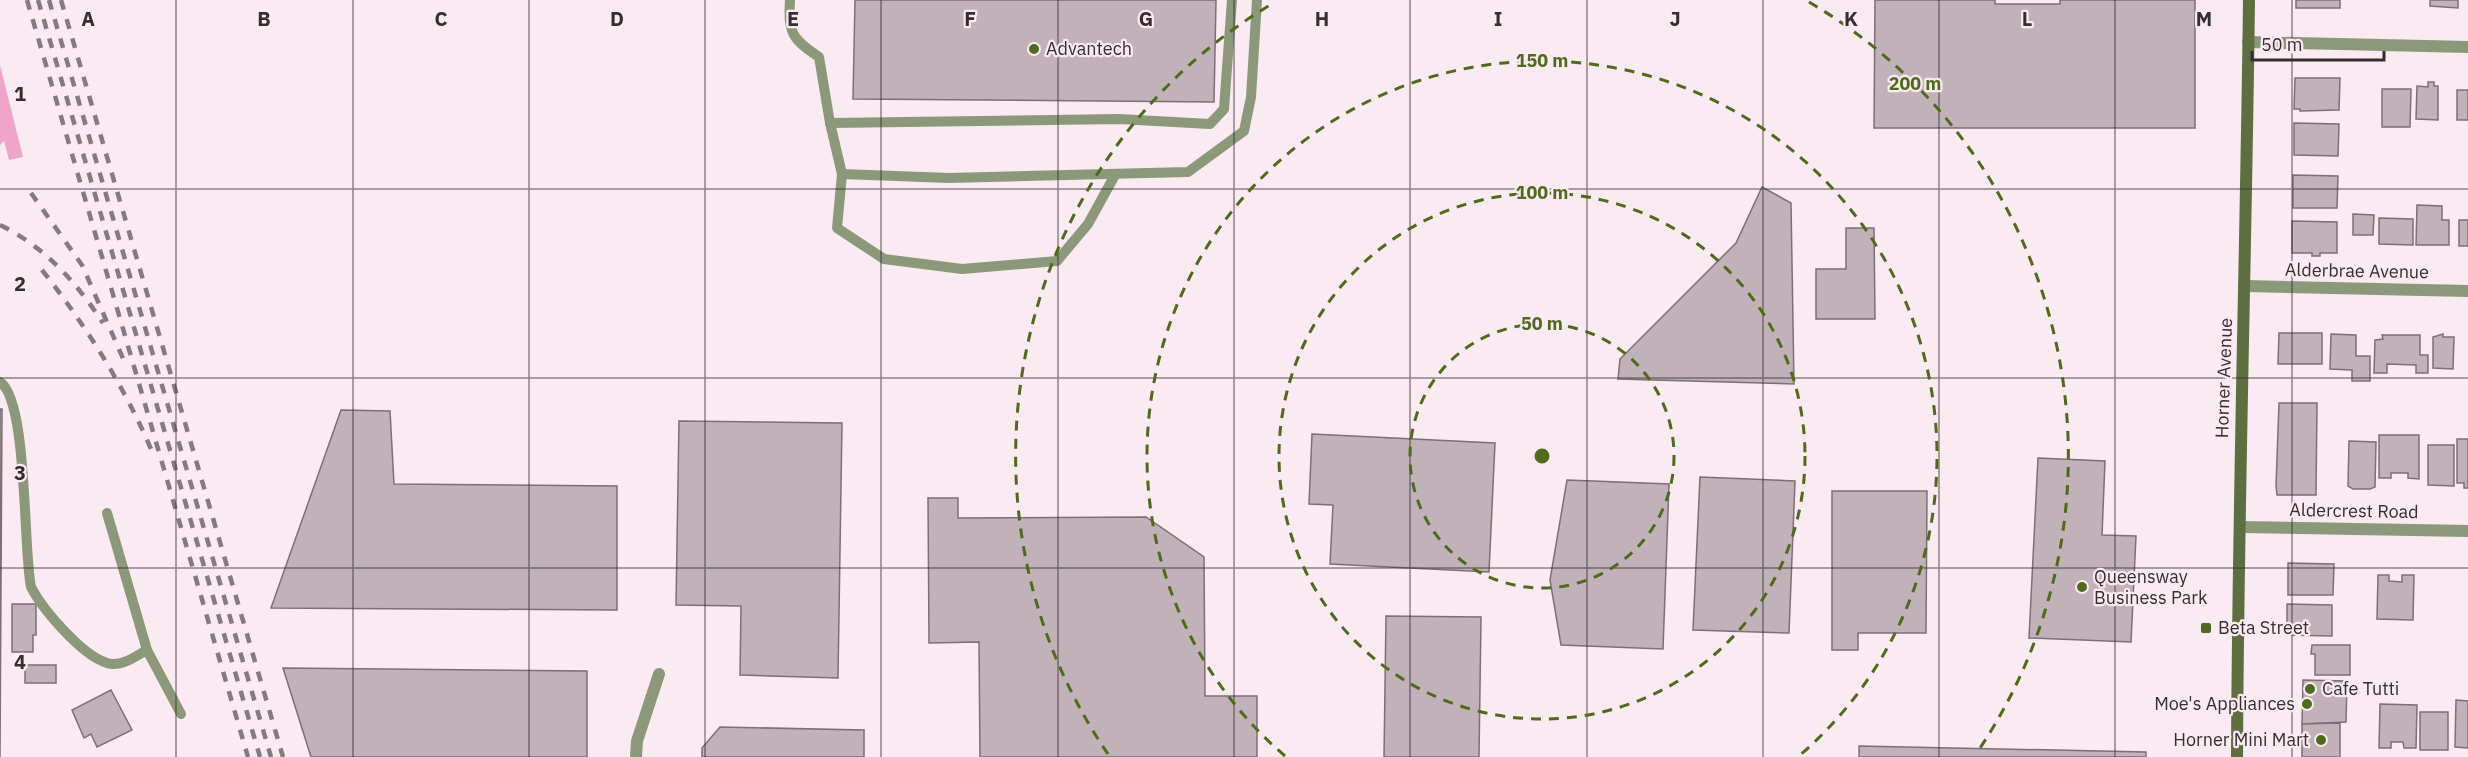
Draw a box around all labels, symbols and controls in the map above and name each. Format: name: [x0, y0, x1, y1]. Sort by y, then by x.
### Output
text: A: [81, 5, 95, 32]
text: B: [257, 5, 271, 32]
text: C: [434, 5, 448, 32]
text: D: [610, 5, 624, 32]
text: E: [787, 5, 799, 32]
text: F: [964, 5, 976, 32]
text: G: [1139, 5, 1153, 32]
text: H: [1315, 5, 1329, 32]
text: I: [1494, 5, 1502, 32]
text: J: [1669, 5, 1681, 32]
text: K: [1844, 5, 1858, 32]
text: L: [2022, 5, 2032, 32]
text: M: [2196, 5, 2212, 32]
scale bar: [2252, 24, 2384, 62]
text: 50 m: [2261, 33, 2303, 56]
place label: Advantech: [1046, 37, 1132, 60]
marker: Advantech: [1027, 42, 1041, 56]
text: 150 m: [1516, 49, 1568, 72]
text: 200 m: [1889, 72, 1941, 95]
text: 1: [14, 80, 26, 107]
text: 100 m: [1516, 181, 1568, 204]
street label: Alderbrae Avenue: [2285, 258, 2429, 283]
text: 2: [14, 270, 26, 297]
text: 50 m: [1521, 312, 1563, 335]
street label: Horner Avenue: [2210, 317, 2237, 439]
centre of rings: [1532, 446, 1552, 466]
text: 3: [14, 459, 26, 486]
street label: Aldercrest Road: [2289, 498, 2419, 523]
place label: Queensway Business Park: [2094, 565, 2208, 609]
marker: Queensway Business Park: [2075, 580, 2089, 594]
place label: Beta Street: [2218, 616, 2309, 639]
marker: Beta Street: [2199, 621, 2213, 635]
text: 4: [14, 648, 26, 675]
place label: Cafe Tutti: [2322, 677, 2399, 700]
marker: Cafe Tutti: [2303, 682, 2317, 696]
place label: Moe's Appliances: [2154, 692, 2295, 715]
marker: Moe's Appliances: [2300, 697, 2314, 711]
place label: Horner Mini Mart: [2173, 728, 2309, 751]
marker: Horner Mini Mart: [2314, 733, 2328, 747]

